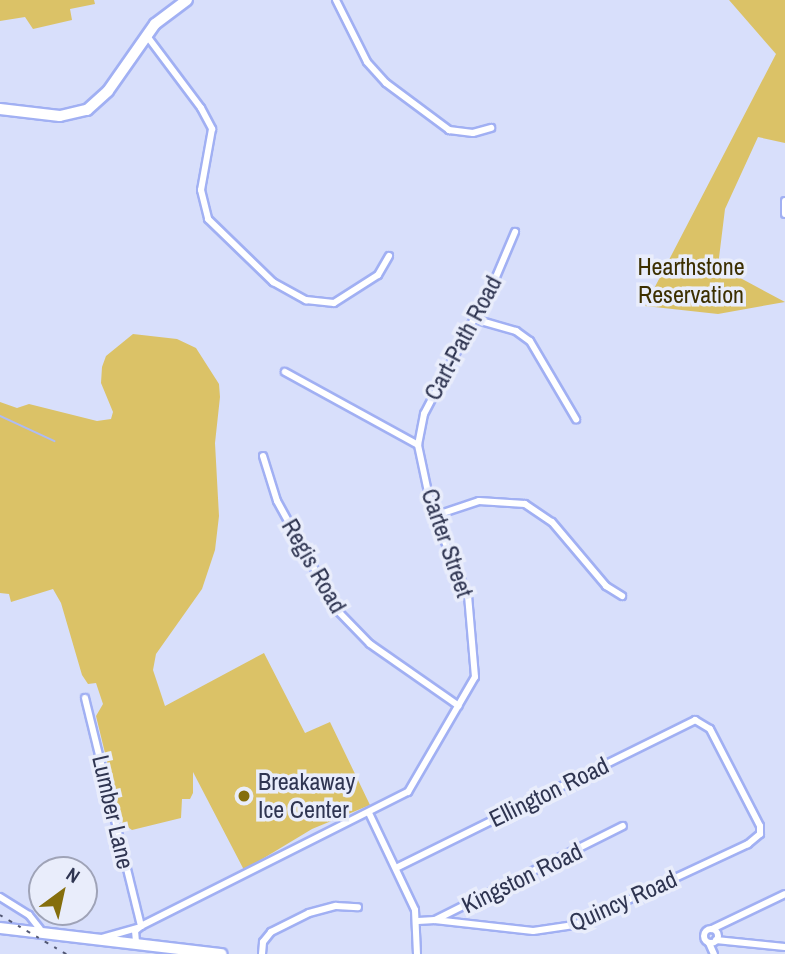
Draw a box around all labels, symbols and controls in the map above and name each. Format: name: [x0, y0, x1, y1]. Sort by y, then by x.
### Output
park label: Hearthstone Reservation: [637, 253, 745, 309]
street label: Cart-Path Road: [418, 271, 508, 405]
street label: Carter Street: [415, 485, 479, 601]
street label: Regis Road: [276, 514, 352, 618]
street label: Ellington Road: [485, 751, 613, 833]
street label: Lumber Lane: [86, 752, 140, 872]
place label: Breakaway Ice Center: [258, 768, 355, 824]
marker: Breakaway Ice Center: [236, 788, 252, 804]
street label: Kingston Road: [457, 837, 587, 919]
north arrow: [28, 856, 98, 926]
text: N: [62, 861, 85, 889]
street label: Quincy Road: [565, 864, 681, 938]

